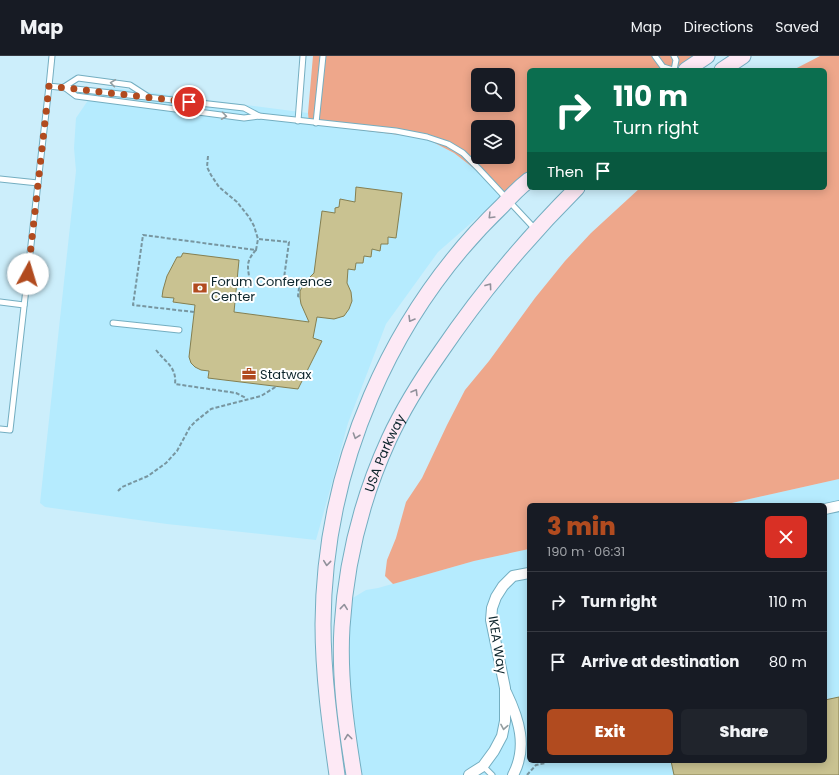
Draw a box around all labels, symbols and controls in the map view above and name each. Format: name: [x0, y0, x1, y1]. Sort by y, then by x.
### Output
text: Map: [20, 14, 63, 41]
text: Map: [631, 17, 662, 37]
text: Directions: [684, 17, 753, 37]
text: Saved: [775, 17, 819, 37]
map controls: [471, 68, 515, 164]
button: search: [471, 68, 515, 112]
text: 110 m: [613, 77, 688, 116]
one-way arrow: [110, 79, 116, 88]
icon: right: [547, 84, 599, 136]
pin: [172, 85, 206, 119]
icon: arrive: [178, 91, 200, 113]
one-way arrow: [221, 111, 227, 120]
text: Turn right: [613, 115, 699, 140]
button: layers: [471, 120, 515, 164]
icon: arrive: [592, 160, 614, 182]
text: Then: [547, 161, 584, 182]
one-way arrow: [488, 211, 496, 219]
position arrow: [7, 253, 49, 295]
place label: Forum Conference Center: [211, 272, 332, 306]
bank icon: Forum Conference Center: [192, 280, 208, 296]
one-way arrow: [484, 283, 491, 290]
one-way arrow: [409, 315, 416, 322]
place label: Statwax: [260, 365, 312, 384]
office icon: Statwax: [241, 366, 257, 382]
one-way arrow: [410, 389, 417, 396]
street label: USA Parkway: [360, 410, 410, 495]
one-way arrow: [352, 432, 361, 439]
text: 3 min: [547, 510, 616, 543]
button: close: [765, 516, 807, 558]
text: 190 m · 06:31: [547, 542, 625, 561]
one-way arrow: [323, 559, 332, 566]
icon: right: [547, 591, 569, 613]
text: Turn right: [581, 591, 657, 612]
text: 110 m: [769, 591, 807, 612]
one-way arrow: [339, 604, 348, 610]
street label: IKEA Way: [484, 615, 512, 676]
icon: arrive: [547, 651, 569, 673]
text: Arrive at destination: [581, 651, 739, 672]
text: 80 m: [769, 651, 807, 672]
button: Exit: [547, 709, 673, 755]
button: Share: [681, 709, 807, 755]
one-way arrow: [500, 724, 509, 730]
one-way arrow: [344, 733, 353, 740]

